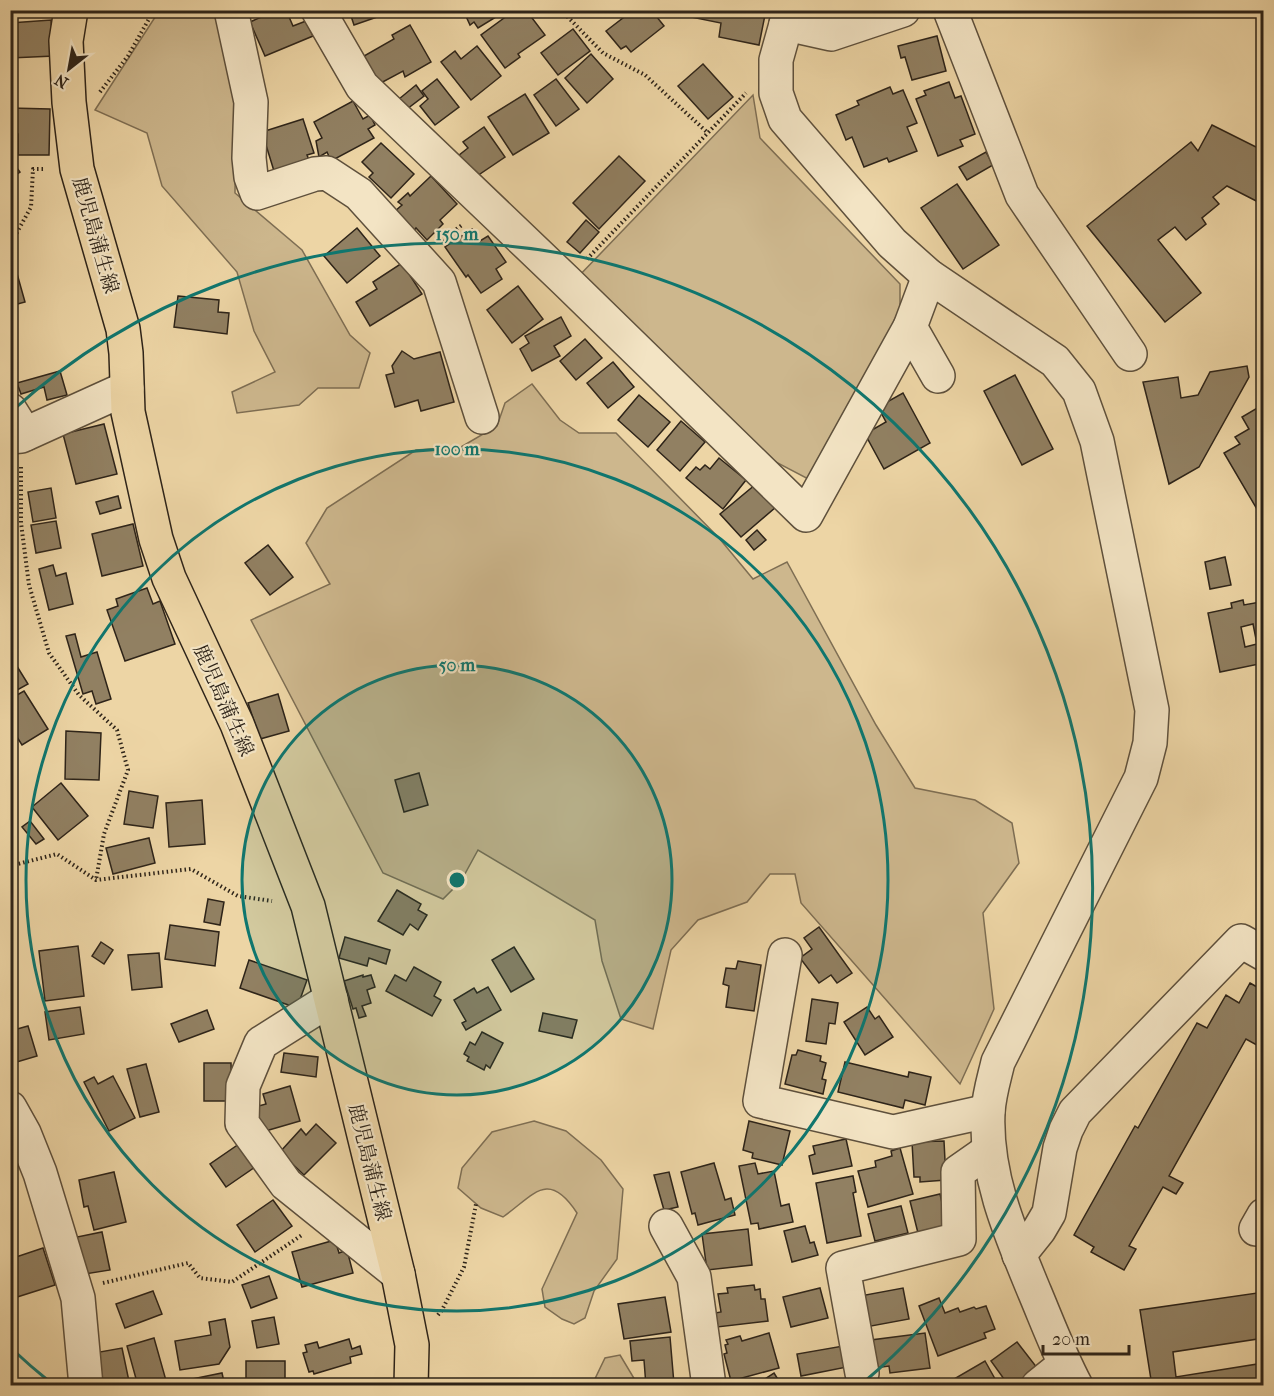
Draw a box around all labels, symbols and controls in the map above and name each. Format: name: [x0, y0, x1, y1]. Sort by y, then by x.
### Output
north arrow: [39, 39, 99, 99]
text: N: [51, 70, 72, 93]
street label: 鹿児島蒲生線: [68, 174, 123, 296]
text: 150 m: [436, 224, 479, 245]
text: 100 m: [434, 439, 481, 460]
street label: 鹿児島蒲生線: [189, 641, 258, 760]
text: 50 m: [439, 655, 476, 676]
centre of rings: [447, 870, 467, 890]
street label: 鹿児島蒲生線: [344, 1101, 395, 1223]
scale bar: [1043, 1318, 1128, 1356]
text: 20 m: [1052, 1329, 1090, 1350]

